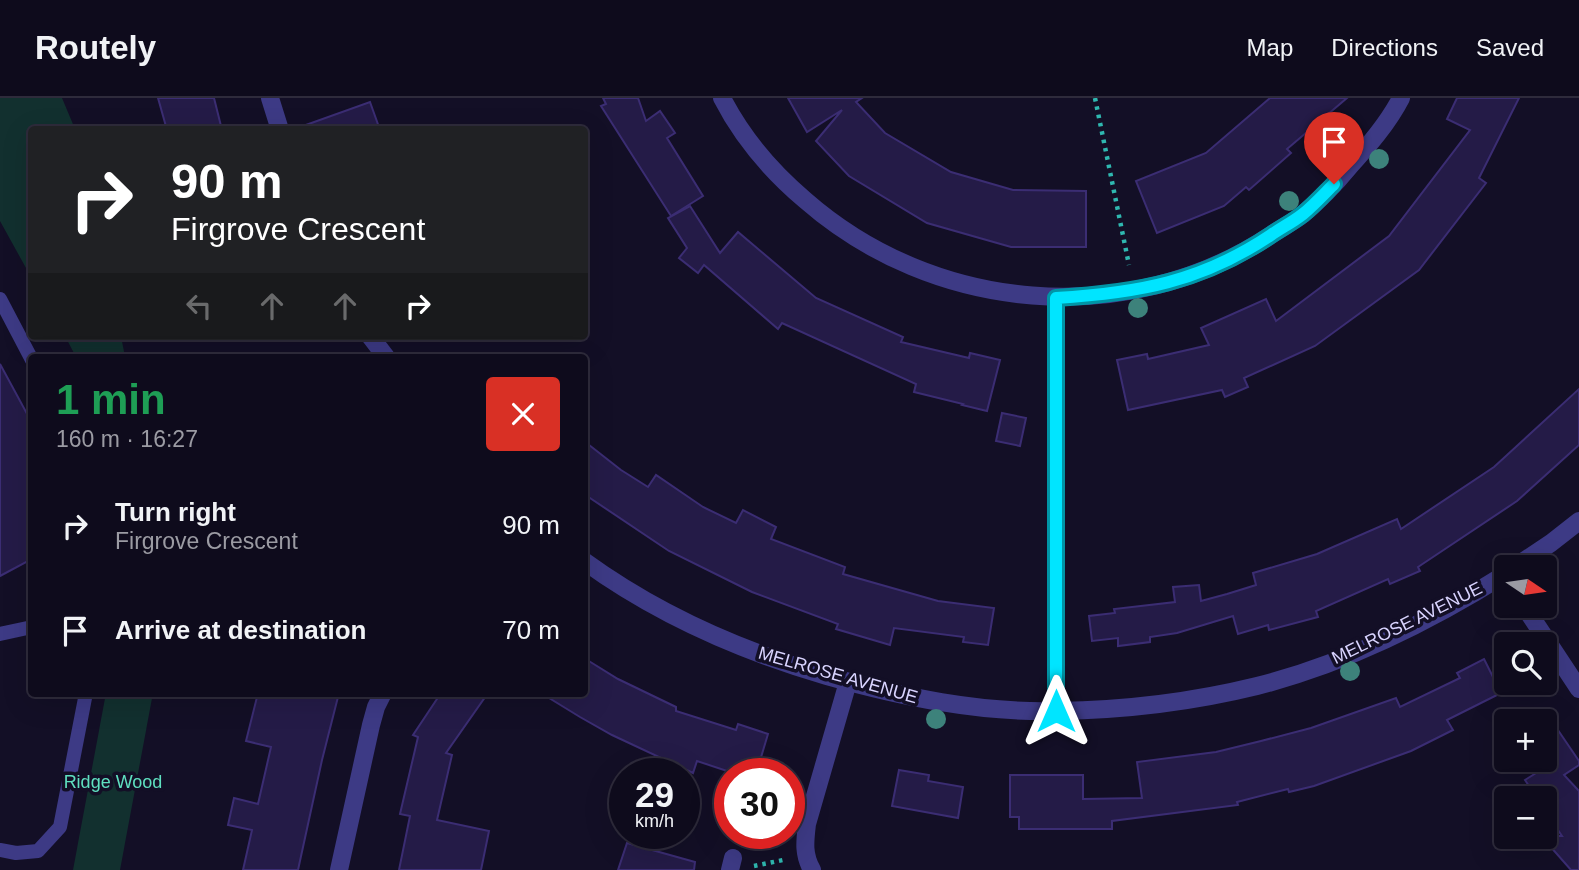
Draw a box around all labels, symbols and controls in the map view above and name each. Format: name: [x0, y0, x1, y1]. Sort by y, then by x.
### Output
text: Routely: [35, 29, 156, 66]
text: Map: [1247, 34, 1293, 61]
text: Directions: [1331, 34, 1438, 61]
text: Saved: [1476, 34, 1544, 61]
pin: [1304, 112, 1364, 184]
icon: arrive: [1315, 123, 1353, 161]
icon: right: [56, 154, 147, 245]
text: 90 m: [171, 154, 283, 208]
text: Firgrove Crescent: [171, 211, 425, 247]
icon: left: [180, 287, 218, 325]
icon: ahead: [253, 287, 291, 325]
icon: ahead: [326, 287, 364, 325]
icon: right: [399, 287, 437, 325]
text: 1 min: [56, 376, 166, 423]
button: close: [486, 377, 560, 451]
text: 160 m · 16:27: [56, 426, 198, 452]
text: Turn right: [115, 497, 236, 527]
icon: right: [56, 507, 94, 545]
text: 90 m: [502, 510, 560, 540]
text: Firgrove Crescent: [115, 528, 298, 554]
north arrow: [1494, 555, 1558, 618]
map controls: [1494, 555, 1557, 849]
street label: MELROSE AVENUE: [1329, 578, 1485, 668]
icon: arrive: [56, 612, 94, 650]
text: Arrive at destination: [115, 615, 366, 645]
text: 70 m: [502, 615, 560, 645]
button: search: [1494, 632, 1557, 695]
street label: MELROSE AVENUE: [756, 643, 920, 707]
position arrow: [1019, 674, 1093, 748]
button: +: [1494, 709, 1557, 772]
speed limit sign: 30: [714, 758, 805, 849]
park label: Ridge Wood: [64, 772, 162, 792]
text: 29: [635, 775, 674, 814]
button: −: [1494, 786, 1557, 849]
text: km/h: [635, 811, 674, 831]

